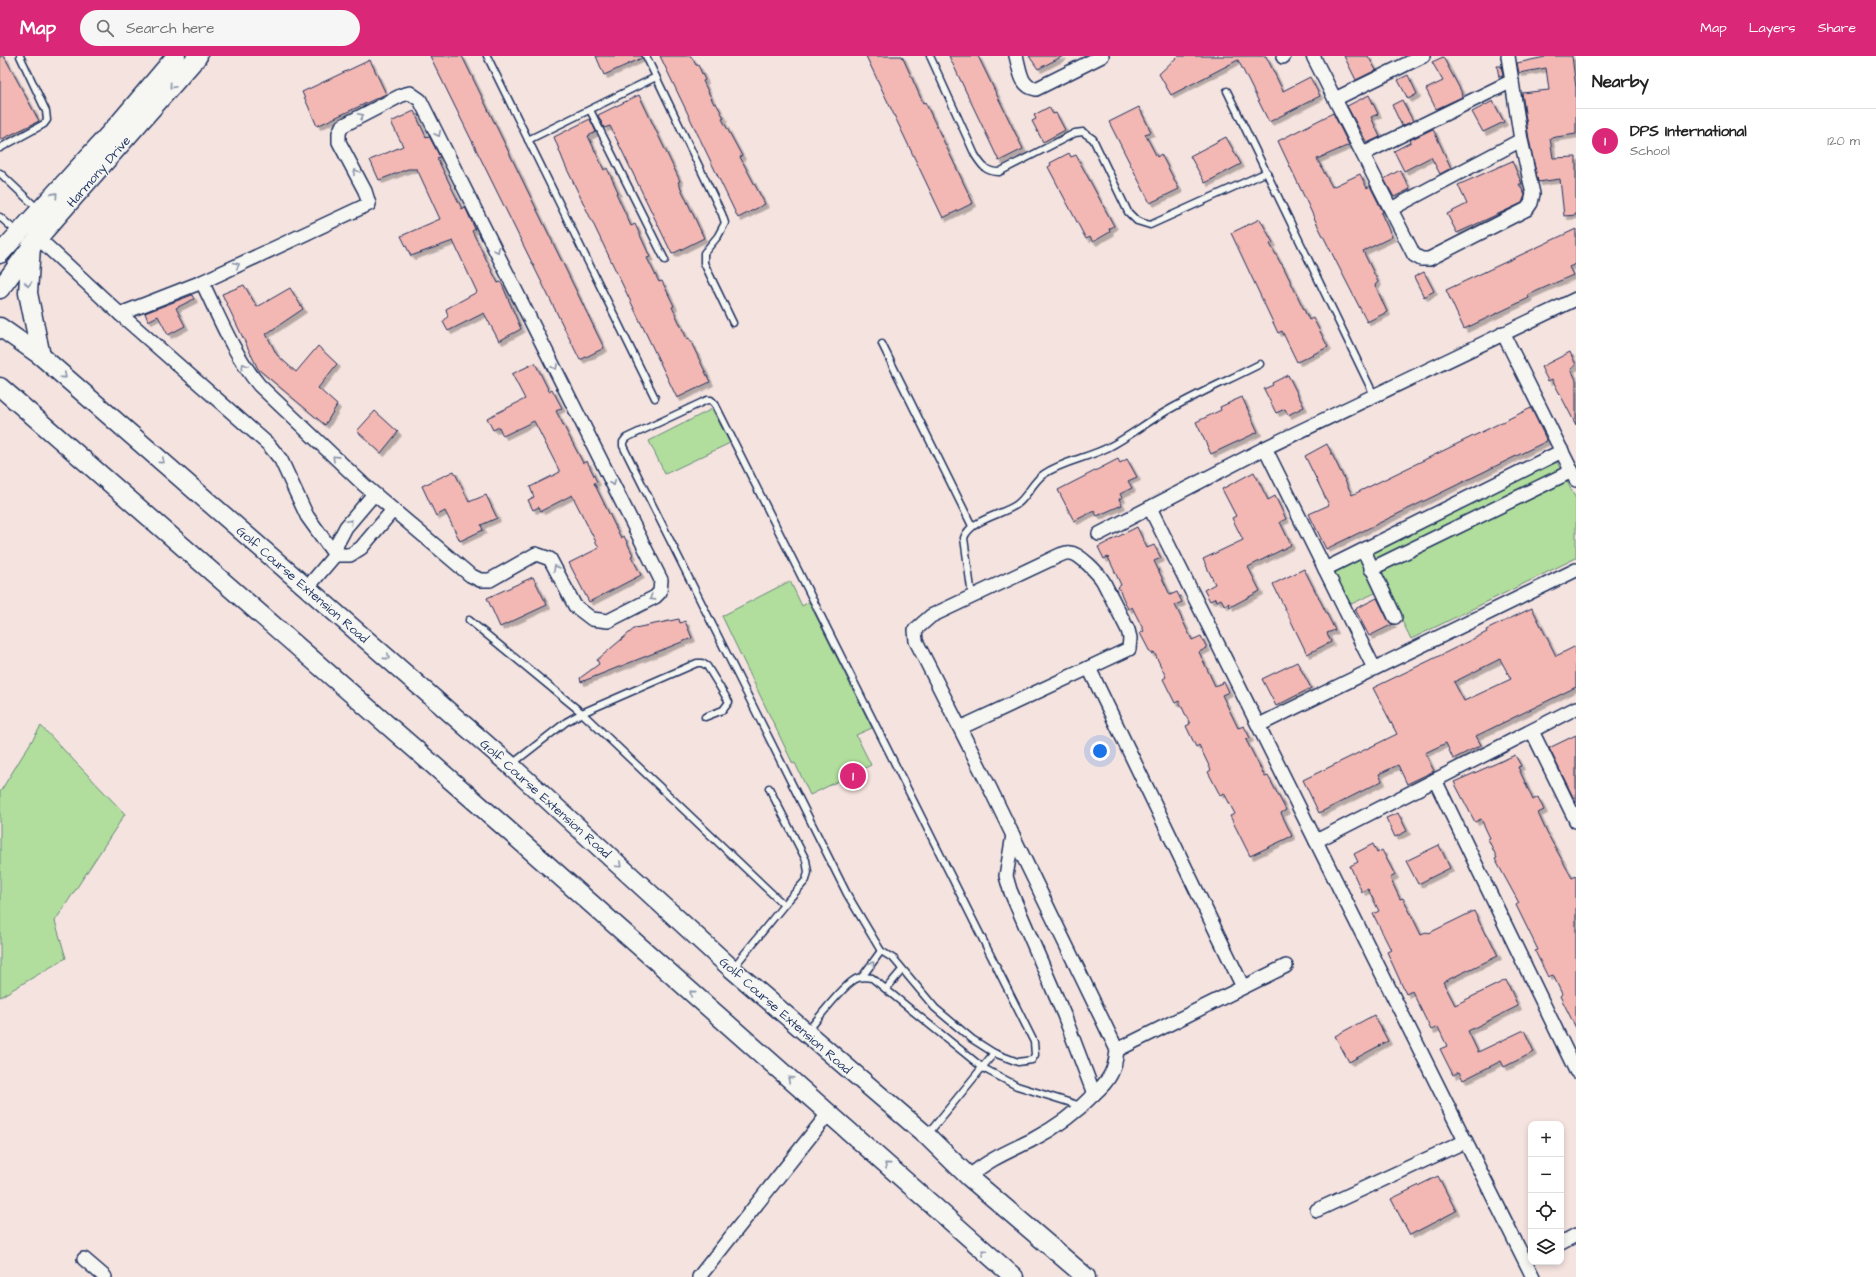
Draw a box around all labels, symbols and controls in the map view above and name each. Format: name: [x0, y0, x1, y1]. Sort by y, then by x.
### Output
search box: [80, 10, 360, 46]
text: Map: [20, 15, 56, 42]
icon: search: [94, 17, 116, 39]
text: Search here: [126, 18, 215, 39]
text: Map: [1700, 18, 1727, 38]
text: Layers: [1749, 18, 1796, 38]
text: Share: [1818, 18, 1856, 38]
text: Nearby: [1592, 70, 1649, 94]
one-way arrow: [170, 81, 177, 88]
one-way arrow: [357, 113, 364, 120]
text: DPS International: [1630, 121, 1747, 142]
one-way arrow: [433, 130, 441, 138]
street label: Harmony Drive: [63, 132, 136, 212]
text: 1: [1604, 132, 1606, 150]
text: 120 m: [1827, 132, 1860, 150]
text: School: [1630, 142, 1670, 160]
one-way arrow: [353, 169, 360, 176]
one-way arrow: [50, 192, 57, 200]
one-way arrow: [492, 246, 499, 254]
one-way arrow: [233, 262, 240, 270]
one-way arrow: [24, 281, 32, 287]
one-way arrow: [242, 363, 249, 370]
one-way arrow: [550, 363, 558, 370]
one-way arrow: [59, 371, 67, 379]
one-way arrow: [332, 455, 340, 463]
one-way arrow: [157, 457, 165, 464]
one-way arrow: [608, 479, 616, 487]
one-way arrow: [346, 519, 353, 526]
street label: Golf Course Extension Road: [232, 522, 373, 648]
one-way arrow: [553, 565, 560, 572]
one-way arrow: [649, 593, 656, 600]
one-way arrow: [382, 653, 390, 660]
street label: Golf Course Extension Road: [476, 735, 615, 863]
your location: [1090, 741, 1110, 761]
pin: 1: [840, 761, 866, 791]
one-way arrow: [614, 860, 622, 868]
street label: Golf Course Extension Road: [715, 953, 856, 1079]
one-way arrow: [867, 962, 874, 969]
one-way arrow: [689, 991, 697, 998]
one-way arrow: [787, 1077, 794, 1084]
map controls: [1528, 1121, 1564, 1265]
button: +: [1528, 1121, 1564, 1157]
button: −: [1528, 1157, 1564, 1193]
one-way arrow: [884, 1163, 892, 1170]
button: locate: [1528, 1193, 1564, 1229]
button: layers: [1528, 1229, 1564, 1265]
one-way arrow: [982, 1249, 989, 1256]

